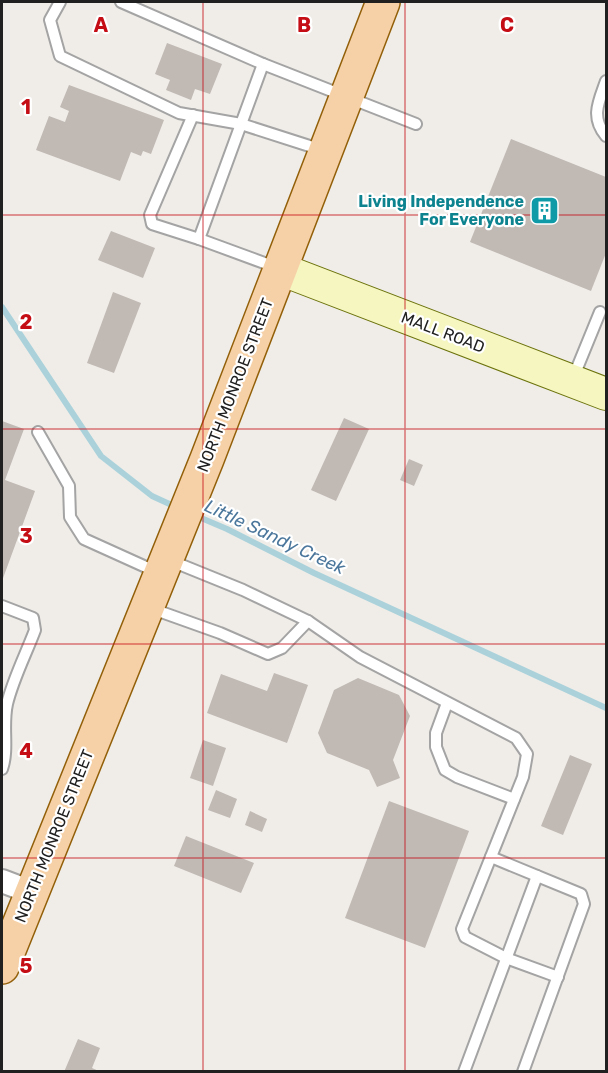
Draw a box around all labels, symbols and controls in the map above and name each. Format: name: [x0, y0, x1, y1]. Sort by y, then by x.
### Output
text: A: [94, 13, 109, 37]
text: B: [297, 13, 311, 37]
text: C: [500, 13, 514, 37]
text: 1: [21, 95, 31, 119]
place label: Living Independence For Everyone: [358, 192, 524, 229]
building icon: Living Independence For Everyone: [529, 194, 561, 226]
street label: NORTH MONROE STREET: [193, 295, 277, 475]
street label: MALL ROAD: [399, 307, 487, 357]
text: 2: [20, 310, 33, 334]
water label: Little Sandy Creek: [201, 495, 349, 580]
text: 3: [19, 524, 33, 548]
text: 4: [19, 739, 33, 763]
street label: NORTH MONROE STREET: [11, 747, 97, 925]
text: 5: [20, 954, 33, 978]

